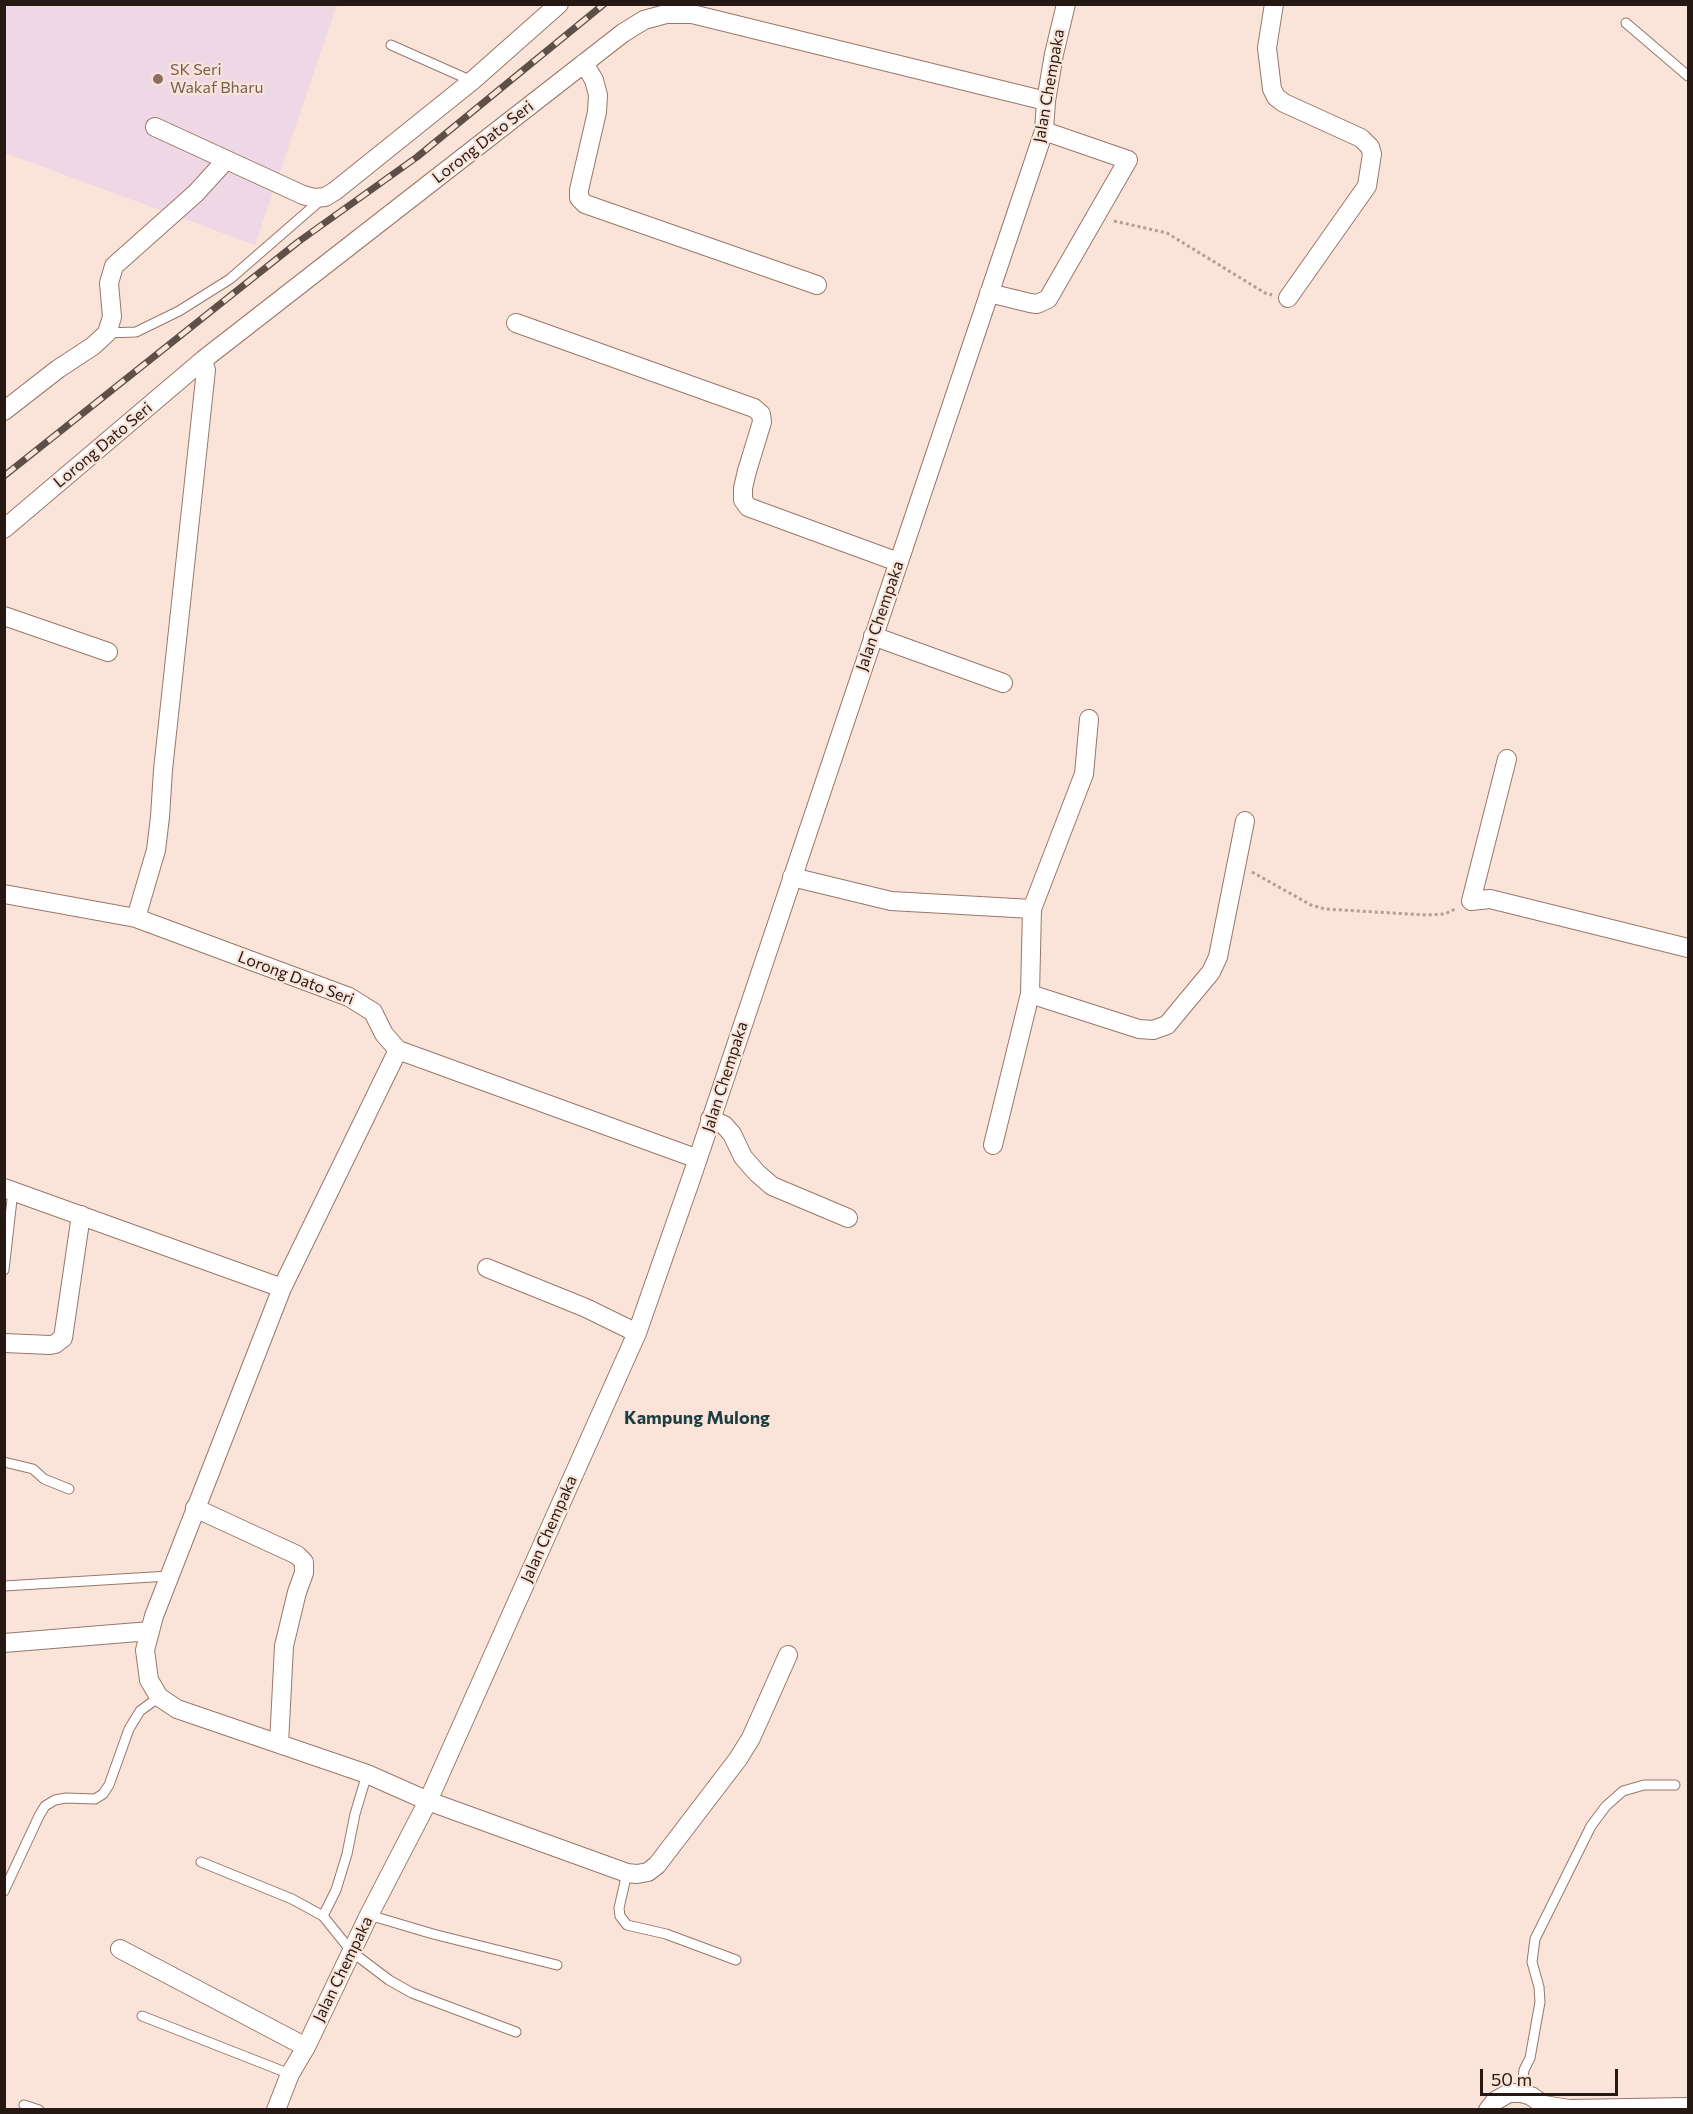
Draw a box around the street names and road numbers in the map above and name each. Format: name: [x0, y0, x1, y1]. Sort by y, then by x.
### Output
street label: Jalan Chempaka: [1030, 28, 1068, 144]
street label: Lorong Dato Seri: [429, 97, 537, 187]
street label: Lorong Dato Seri: [50, 398, 156, 492]
street label: Jalan Chempaka: [852, 558, 908, 674]
street label: Lorong Dato Seri: [235, 947, 357, 1009]
street label: Jalan Chempaka: [698, 1019, 752, 1135]
street label: Jalan Chempaka: [517, 1473, 581, 1585]
street label: Jalan Chempaka: [309, 1913, 377, 2025]

